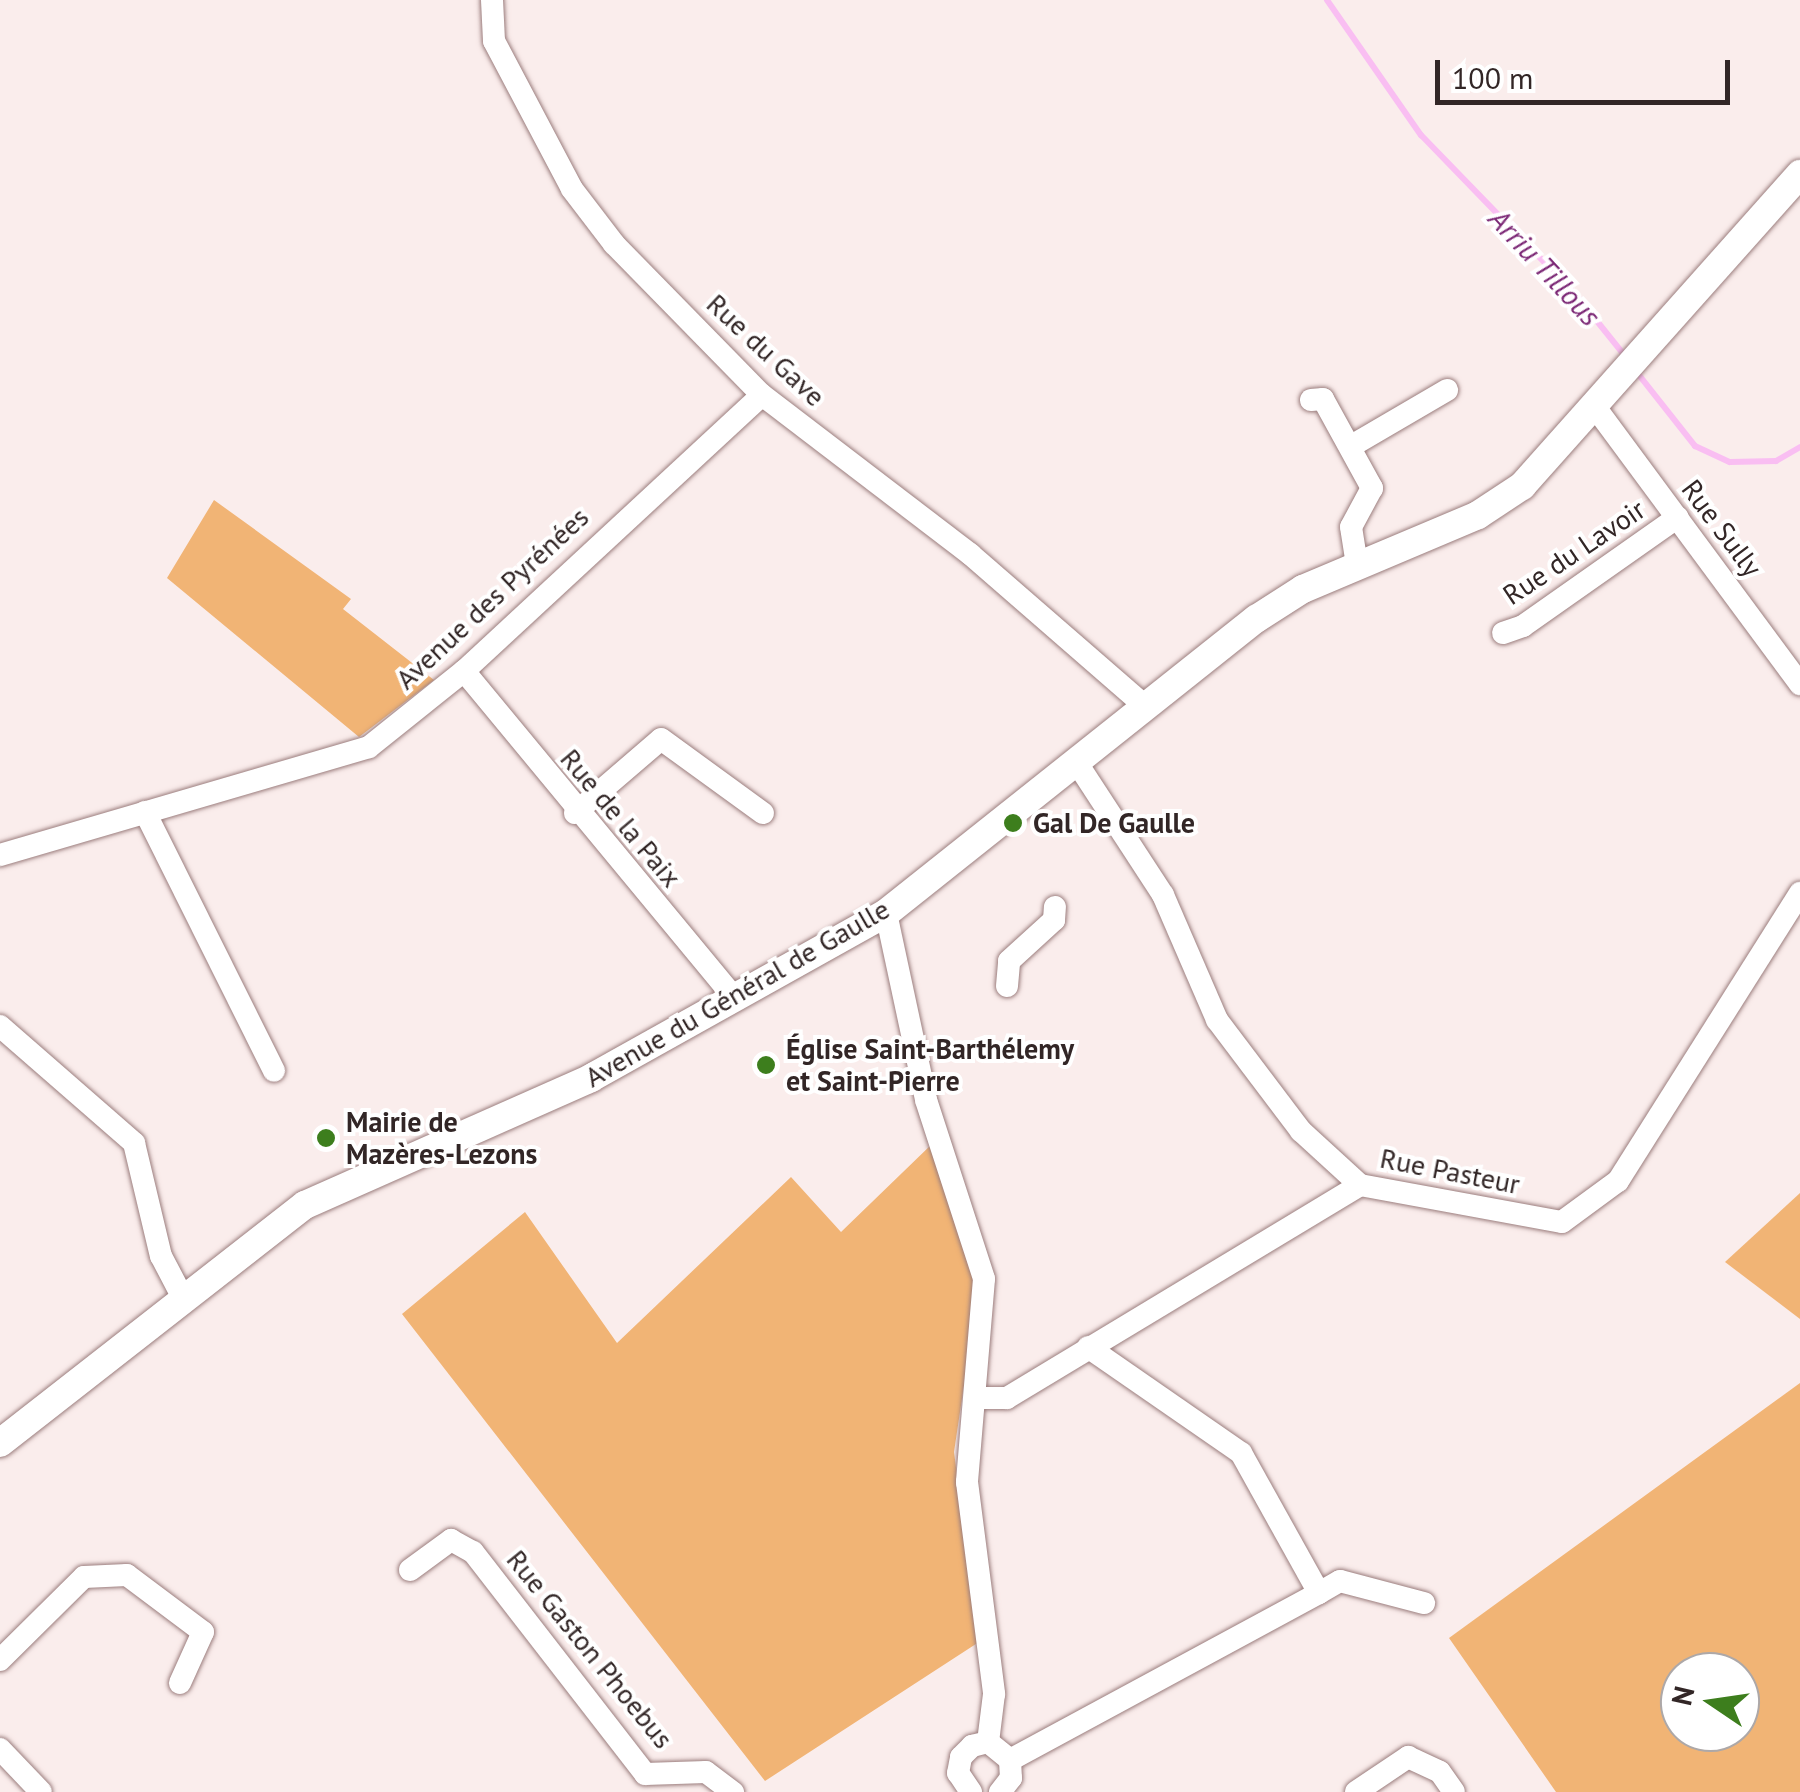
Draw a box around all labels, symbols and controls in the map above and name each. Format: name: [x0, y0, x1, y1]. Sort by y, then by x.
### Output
scale bar: [1440, 40, 1735, 102]
text: 100 m: [1452, 58, 1533, 97]
water label: Arriu Tillous: [1481, 200, 1609, 334]
street label: Rue du Gave: [700, 287, 832, 413]
street label: Rue Sully: [1675, 473, 1769, 583]
street label: Rue du Lavoir: [1497, 492, 1651, 612]
street label: Avenue des Pyrénées: [389, 500, 595, 696]
street label: Rue de la Paix: [554, 742, 688, 894]
place label: Gal De Gaulle: [1033, 806, 1195, 840]
marker: Gal De Gaulle: [1002, 812, 1024, 834]
street label: Avenue du Général de Gaulle: [579, 892, 895, 1094]
place label: Église Saint-Barthélemy et Saint-Pierre: [786, 1032, 1074, 1098]
marker: Église Saint-Barthélemy et Saint-Pierre: [755, 1054, 777, 1076]
place label: Mairie de Mazères-Lezons: [346, 1105, 537, 1171]
marker: Mairie de Mazères-Lezons: [315, 1127, 337, 1149]
street label: Rue Pasteur: [1377, 1141, 1523, 1201]
street label: Rue Gaston Phoebus: [500, 1543, 680, 1755]
north arrow: [1660, 1652, 1760, 1752]
text: N: [1662, 1682, 1702, 1709]

